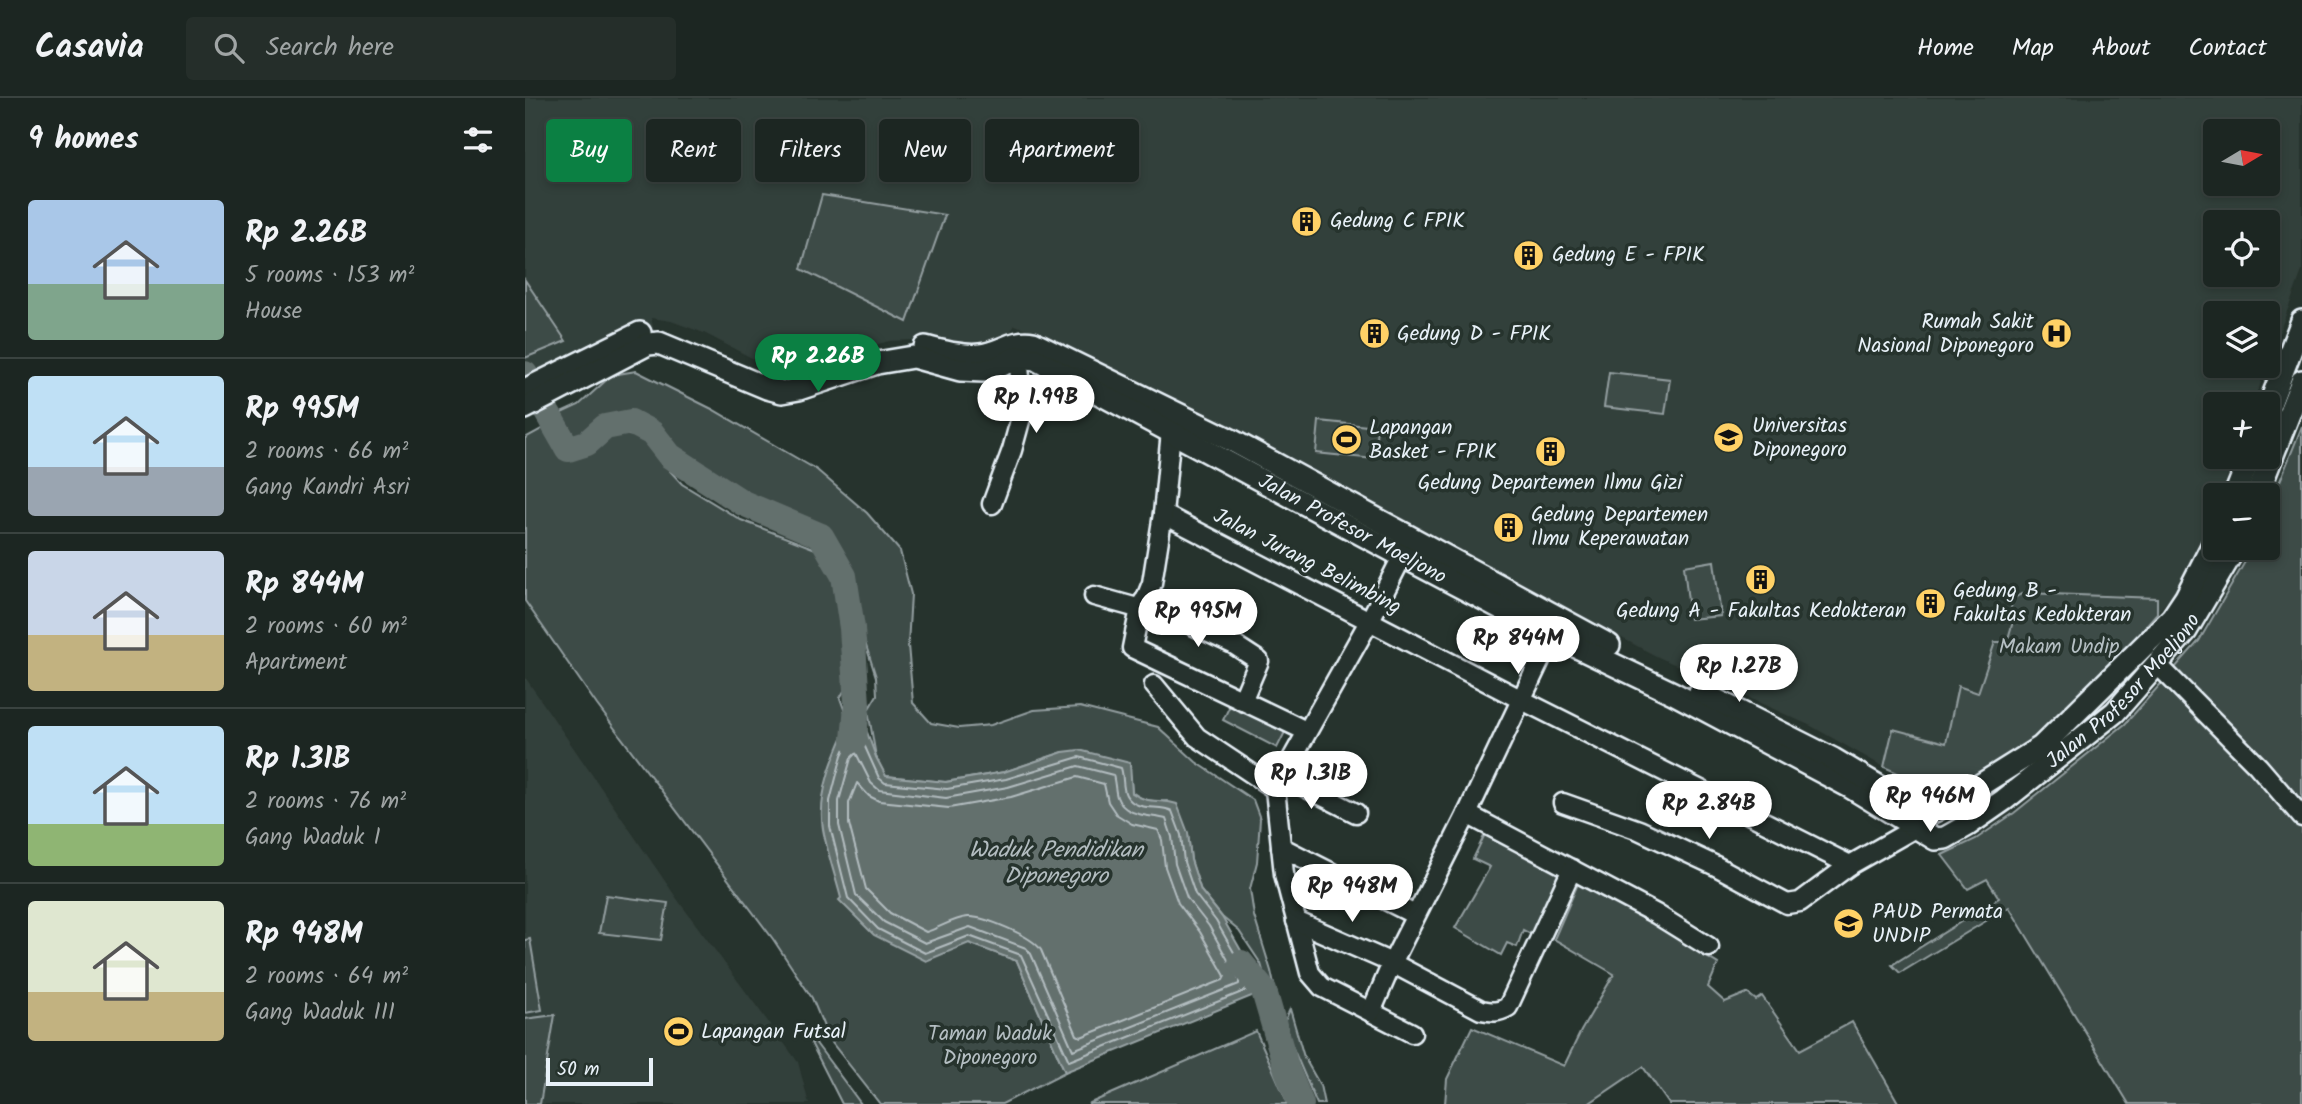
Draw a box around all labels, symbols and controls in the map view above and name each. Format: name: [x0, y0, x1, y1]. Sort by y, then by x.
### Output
search box: [186, 17, 676, 80]
text: Casavia: [35, 22, 144, 75]
text: Search here: [266, 27, 394, 69]
icon: search: [210, 29, 248, 67]
text: Home: [1917, 29, 1974, 68]
text: Map: [2012, 29, 2054, 68]
text: About: [2092, 29, 2150, 68]
text: Contact: [2188, 29, 2267, 68]
text: 9 homes: [28, 116, 139, 164]
chip: Buy: [546, 119, 632, 182]
chip: Rent: [646, 119, 741, 182]
chip: Filters: [755, 119, 865, 182]
chip: New: [879, 119, 971, 182]
chip: Apartment: [985, 119, 1139, 182]
north arrow: [2203, 119, 2280, 196]
map controls: [2203, 119, 2280, 560]
icon: filters: [459, 121, 497, 159]
building icon: Gedung C FPIK: [1290, 204, 1324, 238]
place label: Gedung C FPIK: [1330, 205, 1465, 238]
text: Rp 2.26B: [245, 210, 368, 258]
button: locate: [2203, 210, 2280, 287]
icon: home: [84, 228, 168, 312]
building icon: Gedung E - FPIK: [1512, 238, 1546, 272]
place label: Gedung E - FPIK: [1552, 239, 1705, 272]
text: 5 rooms · 153 m²: [245, 258, 414, 294]
text: House: [245, 294, 302, 330]
button: layers: [2203, 301, 2280, 378]
place label: Rumah Sakit Nasional Diponegoro: [1857, 306, 2035, 363]
building icon: Gedung D - FPIK: [1357, 317, 1391, 351]
hospital icon: Rumah Sakit Nasional Diponegoro: [2040, 317, 2074, 351]
place label: Gedung D - FPIK: [1397, 318, 1551, 351]
pin: Rp 2.26B: [746, 334, 890, 394]
text: Rp 2.26B: [771, 339, 865, 375]
pin: Rp 1.99B: [964, 376, 1108, 435]
text: Rp 1.99B: [993, 380, 1079, 416]
text: Rp 995M: [245, 386, 359, 434]
button: +: [2203, 392, 2280, 469]
icon: home: [84, 404, 168, 488]
place label: Universitas Diponegoro: [1752, 410, 1847, 467]
place label: Lapangan Basket - FPIK: [1369, 412, 1497, 469]
school or university icon: Universitas Diponegoro: [1712, 421, 1746, 455]
sports icon: Lapangan Basket - FPIK: [1329, 423, 1363, 457]
text: 2 rooms · 66 m²: [245, 434, 408, 470]
building icon: Gedung Departemen Ilmu Gizi: [1533, 434, 1567, 468]
street label: Jalan Profesor Moeljono: [1252, 465, 1452, 593]
place label: Gedung Departemen Ilmu Gizi: [1418, 467, 1683, 500]
text: Gang Kandri Asri: [245, 470, 410, 506]
button: −: [2203, 483, 2280, 560]
place label: Gedung Departemen Ilmu Keperawatan: [1531, 499, 1708, 556]
street label: Jalan Jurang Belimbing: [1207, 500, 1407, 624]
building icon: Gedung Departemen Ilmu Keperawatan: [1491, 510, 1525, 544]
text: Rp 844M: [245, 561, 364, 609]
building icon: Gedung A - Fakultas Kedokteran: [1744, 562, 1778, 596]
place label: Gedung B - Fakultas Kedokteran: [1953, 575, 2132, 632]
icon: home: [84, 579, 168, 663]
building icon: Gedung B - Fakultas Kedokteran: [1913, 586, 1947, 620]
pin: Rp 995M: [1133, 589, 1263, 649]
text: Rp 995M: [1154, 594, 1242, 630]
place label: Gedung A - Fakultas Kedokteran: [1616, 595, 1906, 628]
street label: Jalan Profesor Moeljono: [2039, 607, 2209, 777]
text: 2 rooms · 60 m²: [245, 609, 407, 645]
pin: Rp 844M: [1453, 616, 1583, 676]
text: Rp 844M: [1472, 621, 1564, 657]
park label: Makam Undip: [1999, 631, 2119, 664]
pin: Rp 1.27B: [1667, 644, 1811, 704]
text: Apartment: [245, 645, 347, 681]
text: Rp 1.27B: [1696, 649, 1782, 685]
text: Rp 1.31B: [245, 736, 351, 784]
pin: Rp 1.31B: [1239, 752, 1383, 811]
icon: home: [84, 754, 168, 838]
text: Rp 1.31B: [1270, 756, 1352, 792]
pin: Rp 946M: [1865, 774, 1995, 834]
text: Rp 946M: [1885, 779, 1975, 815]
pin: Rp 2.84B: [1637, 782, 1781, 841]
text: 2 rooms · 76 m²: [245, 784, 406, 820]
text: Rp 2.84B: [1662, 786, 1756, 822]
text: Gang Waduk I: [245, 820, 381, 856]
water label: Waduk Pendidikan Diponegoro: [969, 833, 1145, 895]
pin: Rp 948M: [1287, 864, 1417, 924]
text: Rp 948M: [1307, 869, 1397, 905]
place label: PAUD Permata UNDIP: [1872, 896, 2003, 953]
school or university icon: PAUD Permata UNDIP: [1832, 907, 1866, 941]
text: Rp 948M: [245, 911, 363, 959]
icon: home: [84, 929, 168, 1013]
text: 2 rooms · 64 m²: [245, 959, 408, 995]
text: Gang Waduk III: [245, 995, 395, 1031]
sports icon: Lapangan Futsal: [661, 1015, 695, 1049]
place label: Lapangan Futsal: [701, 1016, 846, 1049]
park label: Taman Waduk Diponegoro: [928, 1018, 1052, 1075]
scale bar: [546, 1055, 653, 1087]
text: 50 m: [557, 1055, 599, 1085]

